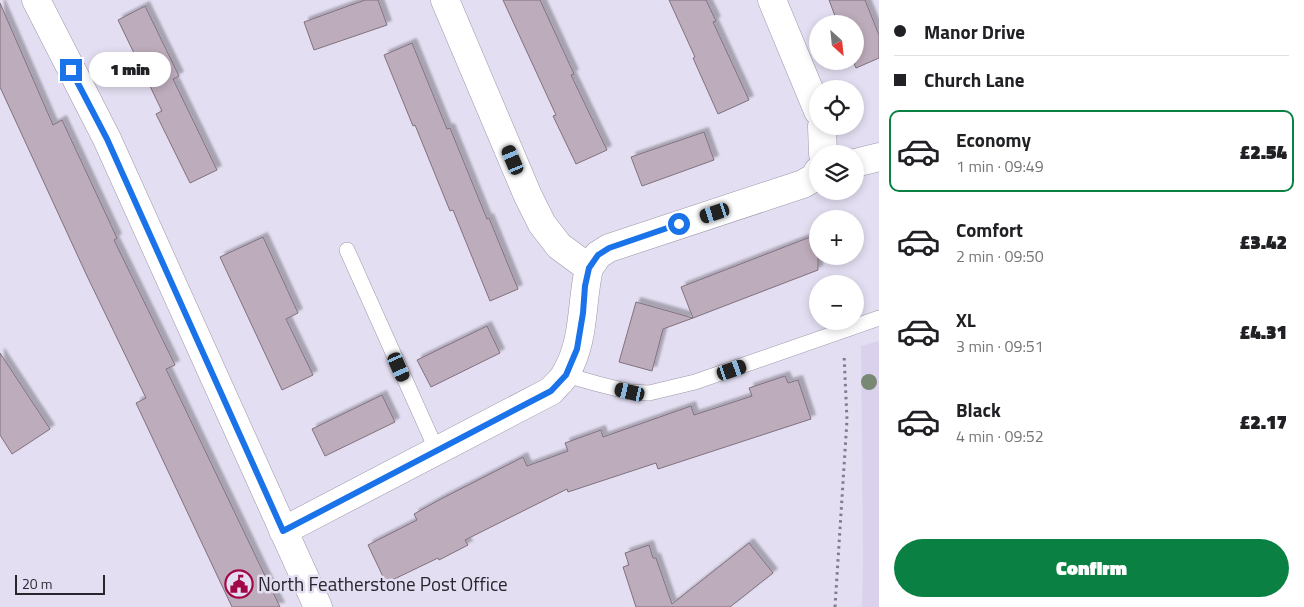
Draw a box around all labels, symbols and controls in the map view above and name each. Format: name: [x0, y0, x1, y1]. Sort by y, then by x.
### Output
north arrow: [809, 15, 864, 70]
map controls: [809, 15, 864, 330]
text: Manor Drive: [924, 17, 1025, 46]
callout: 1 min: [88, 52, 171, 88]
text: 1 min: [110, 57, 150, 81]
route end: [60, 59, 82, 81]
text: Church Lane: [924, 65, 1024, 94]
button: locate: [809, 80, 864, 135]
text: Economy: [956, 125, 1031, 154]
icon: car: [896, 129, 941, 174]
text: £2.54: [1240, 137, 1287, 166]
car: [500, 143, 525, 177]
button: layers: [809, 145, 864, 200]
text: 1 min · 09:49: [956, 154, 1044, 178]
car: [698, 201, 731, 225]
button: +: [809, 210, 864, 265]
route start: [668, 213, 690, 235]
text: Comfort: [956, 215, 1023, 244]
icon: car: [896, 219, 941, 264]
text: £3.42: [1240, 227, 1287, 256]
text: 2 min · 09:50: [956, 244, 1044, 268]
button: −: [809, 275, 864, 330]
text: XL: [956, 305, 976, 334]
icon: car: [896, 309, 941, 354]
text: £4.31: [1240, 317, 1287, 346]
text: 3 min · 09:51: [956, 334, 1044, 358]
car: [386, 350, 411, 384]
car: [715, 358, 748, 382]
car: [613, 381, 646, 403]
text: Black: [956, 395, 1001, 424]
icon: car: [896, 399, 941, 444]
text: £2.17: [1240, 407, 1287, 436]
text: 4 min · 09:52: [956, 424, 1044, 448]
button: Confirm: [894, 539, 1289, 597]
public building icon: North Featherstone Post Office: [224, 569, 254, 599]
place label: North Featherstone Post Office: [258, 569, 508, 598]
scale bar: [15, 572, 105, 595]
text: 20 m: [22, 573, 52, 594]

